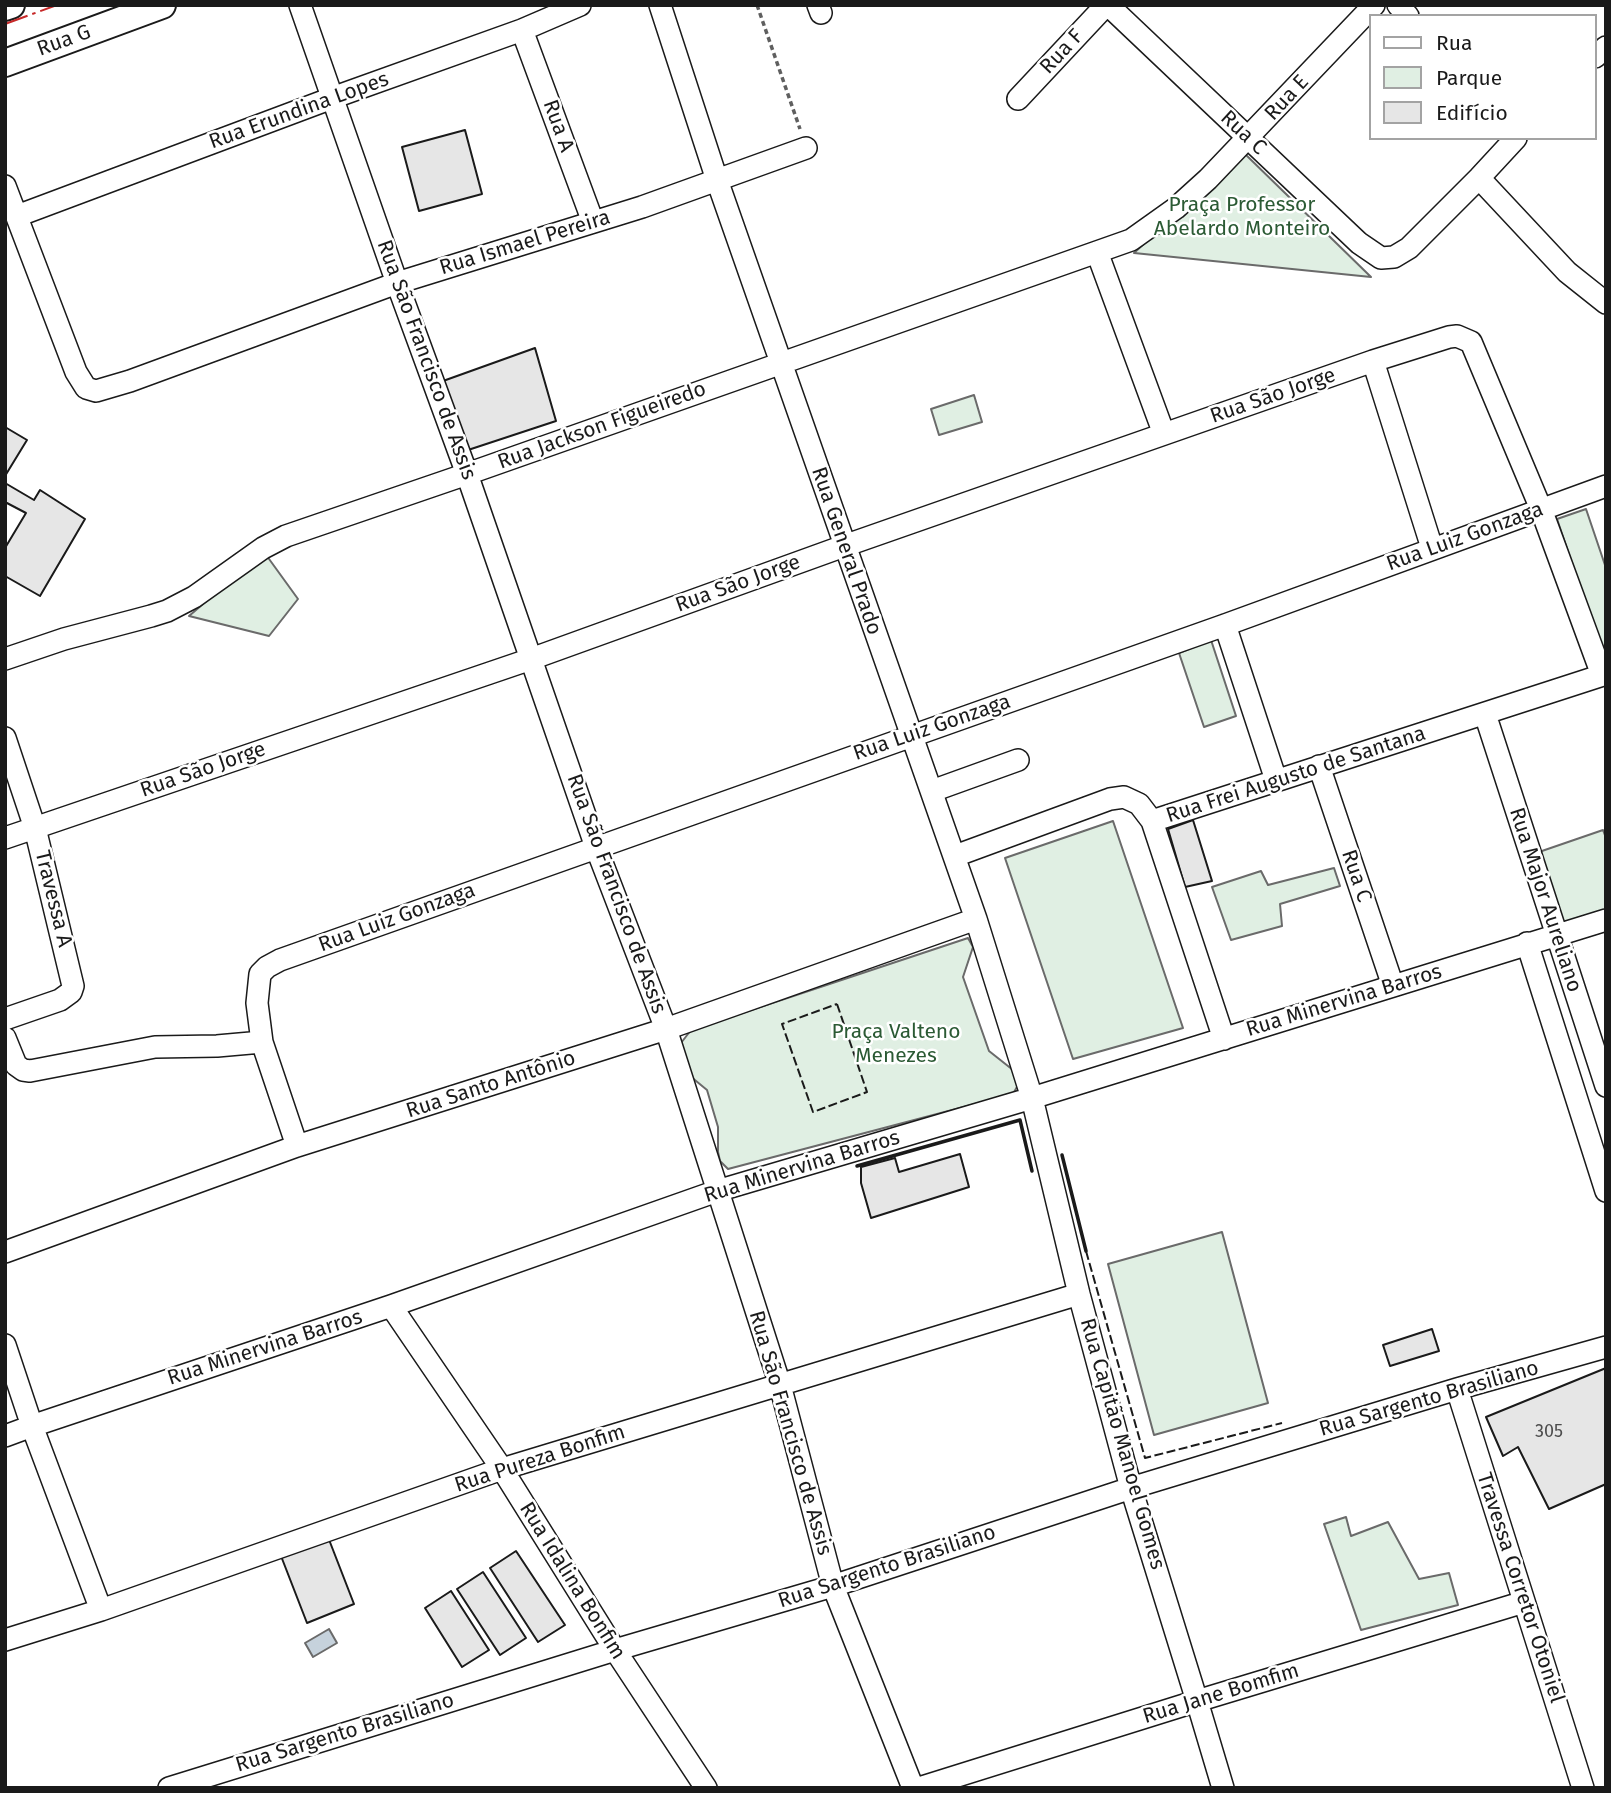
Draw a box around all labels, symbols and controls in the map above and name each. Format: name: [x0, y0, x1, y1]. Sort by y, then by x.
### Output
legend: [1370, 14, 1597, 140]
street label: Rua G: [34, 20, 94, 62]
street label: Rua F: [1035, 24, 1089, 80]
text: Rua: [1436, 30, 1472, 56]
text: Parque: [1436, 65, 1502, 91]
street label: Rua Erundina Lopes: [206, 67, 392, 155]
street label: Rua E: [1260, 70, 1314, 126]
street label: Rua A: [537, 96, 579, 156]
text: Edifício: [1436, 100, 1508, 126]
street label: Rua C: [1215, 105, 1271, 161]
park label: Praça Professor Abelardo Monteiro: [1154, 192, 1330, 242]
street label: Rua Ismael Pereira: [437, 205, 613, 281]
street label: Rua São Francisco de Assis: [371, 237, 481, 483]
street label: Rua São Jorge: [1207, 363, 1339, 429]
street label: Rua Jackson Figueiredo: [494, 377, 710, 475]
street label: Rua General Prado: [805, 464, 887, 638]
street label: Rua Luiz Gonzaga: [1383, 497, 1547, 577]
street label: Rua São Jorge: [672, 550, 804, 618]
street label: Rua Luiz Gonzaga: [850, 689, 1014, 767]
street label: Rua Frei Augusto de Santana: [1163, 721, 1429, 829]
street label: Rua São Jorge: [137, 737, 269, 803]
street label: Rua São Francisco de Assis: [561, 771, 671, 1017]
street label: Rua Major Aureliano: [1503, 805, 1587, 995]
street label: Rua C: [1335, 847, 1377, 905]
street label: Travessa A: [29, 848, 77, 950]
street label: Rua Luiz Gonzaga: [315, 878, 479, 958]
street label: Rua Minervina Barros: [1243, 959, 1445, 1043]
park label: Praça Valteno Menezes: [832, 1019, 960, 1069]
street label: Rua Santo Antônio: [403, 1046, 579, 1124]
street label: Rua Minervina Barros: [701, 1125, 903, 1209]
street label: Rua Minervina Barros: [164, 1305, 366, 1391]
street label: Rua São Francisco de Assis: [743, 1308, 837, 1558]
street label: Rua Capitão Manoel Gomes: [1074, 1315, 1170, 1573]
street label: Rua Sargento Brasiliano: [1316, 1356, 1542, 1442]
street label: Rua Pureza Bonfim: [452, 1420, 628, 1498]
house number: 305: [1535, 1421, 1563, 1443]
street label: Travessa Corretor Otoniel: [1471, 1470, 1569, 1706]
street label: Rua Idalina Bonfim: [513, 1498, 631, 1664]
street label: Rua Sargento Brasiliano: [775, 1520, 999, 1614]
street label: Rua Jane Bomfim: [1140, 1658, 1302, 1730]
street label: Rua Sargento Brasiliano: [233, 1688, 457, 1778]

